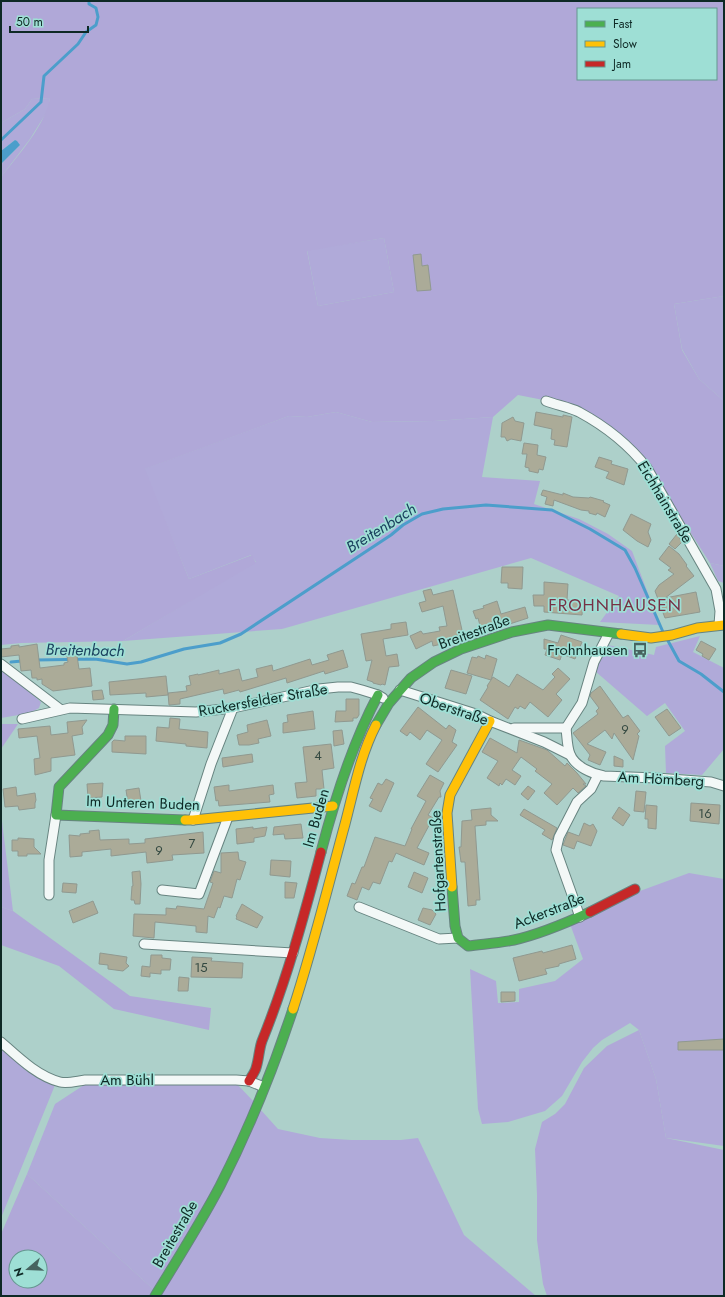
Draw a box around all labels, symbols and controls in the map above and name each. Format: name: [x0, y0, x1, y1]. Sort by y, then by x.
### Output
scale bar: [10, 8, 88, 34]
legend: [577, 8, 717, 80]
text: 50 m: [16, 13, 43, 31]
text: Fast: [613, 15, 632, 33]
text: Slow: [613, 35, 638, 53]
text: Jam: [611, 55, 631, 73]
street label: Eichhainstraße: [632, 457, 698, 547]
water label: Breitenbach: [341, 497, 421, 559]
district label: FROHNHAUSEN: [548, 593, 682, 617]
street label: Breitestraße: [435, 609, 513, 655]
water label: Breitenbach: [45, 638, 125, 662]
place label: Frohnhausen: [547, 639, 628, 661]
bus stop icon: Frohnhausen: [631, 641, 649, 659]
street label: Ruckersfelder Straße: [197, 678, 329, 722]
street label: Oberstraße: [417, 687, 492, 731]
house number: 9: [621, 720, 629, 739]
house number: 4: [314, 746, 322, 765]
street label: Am Hömberg: [617, 766, 705, 792]
street label: Im Buden: [297, 786, 335, 850]
street label: Im Unteren Buden: [86, 790, 200, 816]
house number: 16: [698, 804, 712, 823]
street label: Hofgartenstraße: [424, 809, 452, 912]
house number: 7: [189, 834, 196, 853]
house number: 9: [155, 841, 163, 860]
street label: Ackerstraße: [510, 887, 588, 935]
house number: 15: [194, 958, 208, 977]
street label: Am Bühl: [100, 1069, 154, 1091]
street label: Breitestraße: [147, 1196, 203, 1272]
north arrow: [8, 1249, 48, 1289]
text: N: [10, 1266, 28, 1279]

